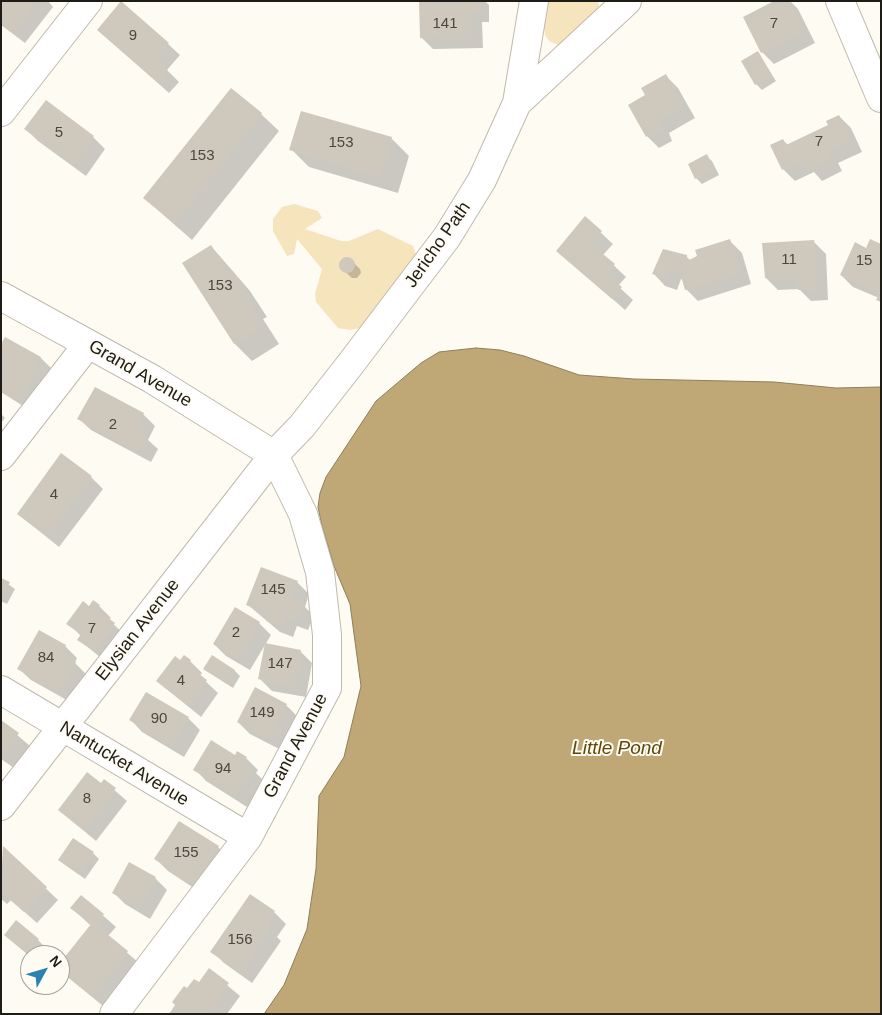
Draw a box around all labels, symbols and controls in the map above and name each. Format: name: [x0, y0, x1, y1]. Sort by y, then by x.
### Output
house number: 141: [432, 15, 458, 33]
house number: 7: [770, 15, 778, 33]
house number: 9: [129, 27, 137, 45]
house number: 5: [55, 124, 63, 142]
house number: 7: [815, 133, 823, 151]
house number: 153: [328, 134, 354, 152]
house number: 153: [189, 147, 215, 165]
street label: Jericho Path: [400, 198, 476, 292]
house number: 11: [781, 251, 797, 269]
house number: 15: [856, 252, 872, 270]
house number: 153: [207, 277, 233, 295]
street label: Grand Avenue: [84, 336, 196, 412]
house number: 2: [109, 416, 117, 434]
house number: 4: [50, 486, 58, 504]
street label: Elysian Avenue: [91, 575, 185, 685]
house number: 145: [260, 581, 286, 599]
house number: 7: [88, 620, 96, 638]
house number: 2: [232, 624, 240, 642]
house number: 84: [38, 649, 54, 667]
house number: 147: [267, 655, 293, 673]
house number: 4: [177, 672, 185, 690]
street label: Grand Avenue: [259, 690, 333, 802]
house number: 149: [249, 704, 275, 722]
house number: 90: [151, 710, 167, 728]
street label: Nantucket Avenue: [56, 717, 192, 811]
water label: Little Pond: [572, 738, 662, 760]
house number: 94: [215, 760, 231, 778]
house number: 8: [83, 790, 91, 808]
house number: 155: [173, 844, 199, 862]
house number: 156: [227, 931, 253, 949]
north arrow: [20, 945, 70, 995]
text: N: [46, 952, 65, 970]

